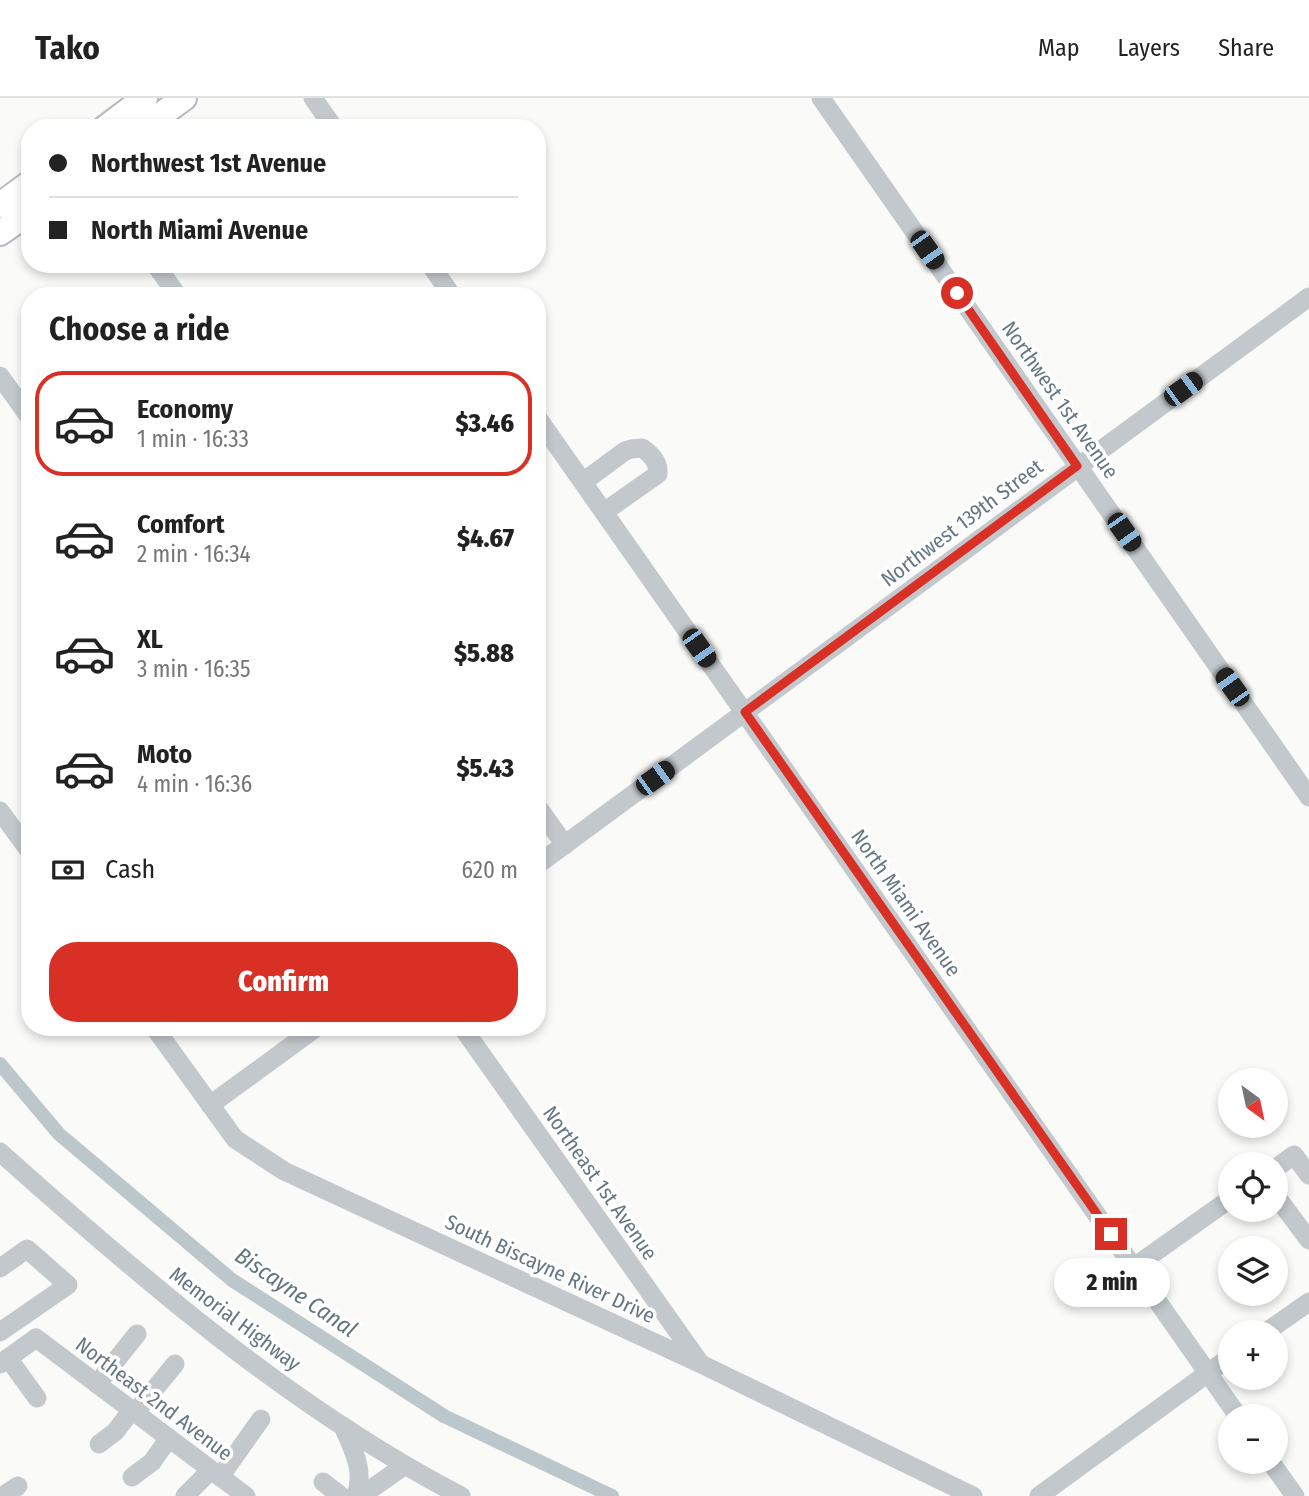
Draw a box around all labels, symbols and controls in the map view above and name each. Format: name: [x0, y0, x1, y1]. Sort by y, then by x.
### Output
text: Tako: [35, 28, 100, 68]
text: Map: [1038, 34, 1080, 62]
text: Layers: [1118, 34, 1180, 62]
text: Share: [1218, 34, 1274, 62]
text: Northwest 1st Avenue: [91, 148, 326, 179]
text: North Miami Avenue: [91, 215, 308, 246]
car: [907, 227, 948, 273]
route start: [941, 277, 973, 309]
text: Choose a ride: [49, 310, 230, 348]
street label: Northwest 1st Avenue: [996, 316, 1124, 484]
car: [1160, 368, 1207, 410]
icon: car: [53, 392, 116, 455]
text: Economy: [137, 394, 233, 425]
text: $3.46: [455, 408, 514, 439]
text: 1 min · 16:33: [137, 425, 249, 453]
street label: Northwest 139th Street: [876, 454, 1048, 592]
icon: car: [53, 507, 116, 570]
text: Comfort: [137, 509, 225, 540]
car: [1104, 509, 1145, 555]
text: $4.67: [457, 523, 514, 554]
text: 2 min · 16:34: [137, 540, 251, 568]
icon: car: [53, 622, 116, 685]
text: XL: [137, 624, 163, 655]
car: [679, 625, 720, 671]
text: $5.88: [454, 638, 514, 669]
text: 3 min · 16:35: [137, 655, 250, 683]
car: [1212, 664, 1253, 710]
icon: car: [53, 737, 116, 800]
text: Moto: [137, 739, 192, 770]
text: $5.43: [456, 753, 514, 784]
car: [632, 757, 679, 799]
text: 4 min · 16:36: [137, 770, 252, 798]
street label: North Miami Avenue: [845, 824, 967, 982]
icon: cash: [49, 851, 87, 889]
text: Cash: [105, 854, 155, 885]
text: 620 m: [462, 856, 518, 884]
button: Confirm: [49, 942, 518, 1022]
north arrow: [1218, 1068, 1288, 1138]
map controls: [1218, 1068, 1288, 1474]
street label: Northeast 1st Avenue: [537, 1101, 663, 1265]
button: locate: [1218, 1152, 1288, 1222]
street label: South Biscayne River Drive: [441, 1209, 659, 1329]
route end: [1095, 1218, 1127, 1250]
button: layers: [1218, 1236, 1288, 1306]
water label: Biscayne Canal: [230, 1241, 362, 1343]
callout: 2 min: [1053, 1258, 1169, 1308]
street label: Memorial Highway: [164, 1261, 306, 1377]
text: 2 min: [1087, 1268, 1137, 1296]
button: +: [1218, 1320, 1288, 1390]
street label: Northeast 2nd Avenue: [70, 1332, 238, 1466]
button: −: [1218, 1404, 1288, 1474]

